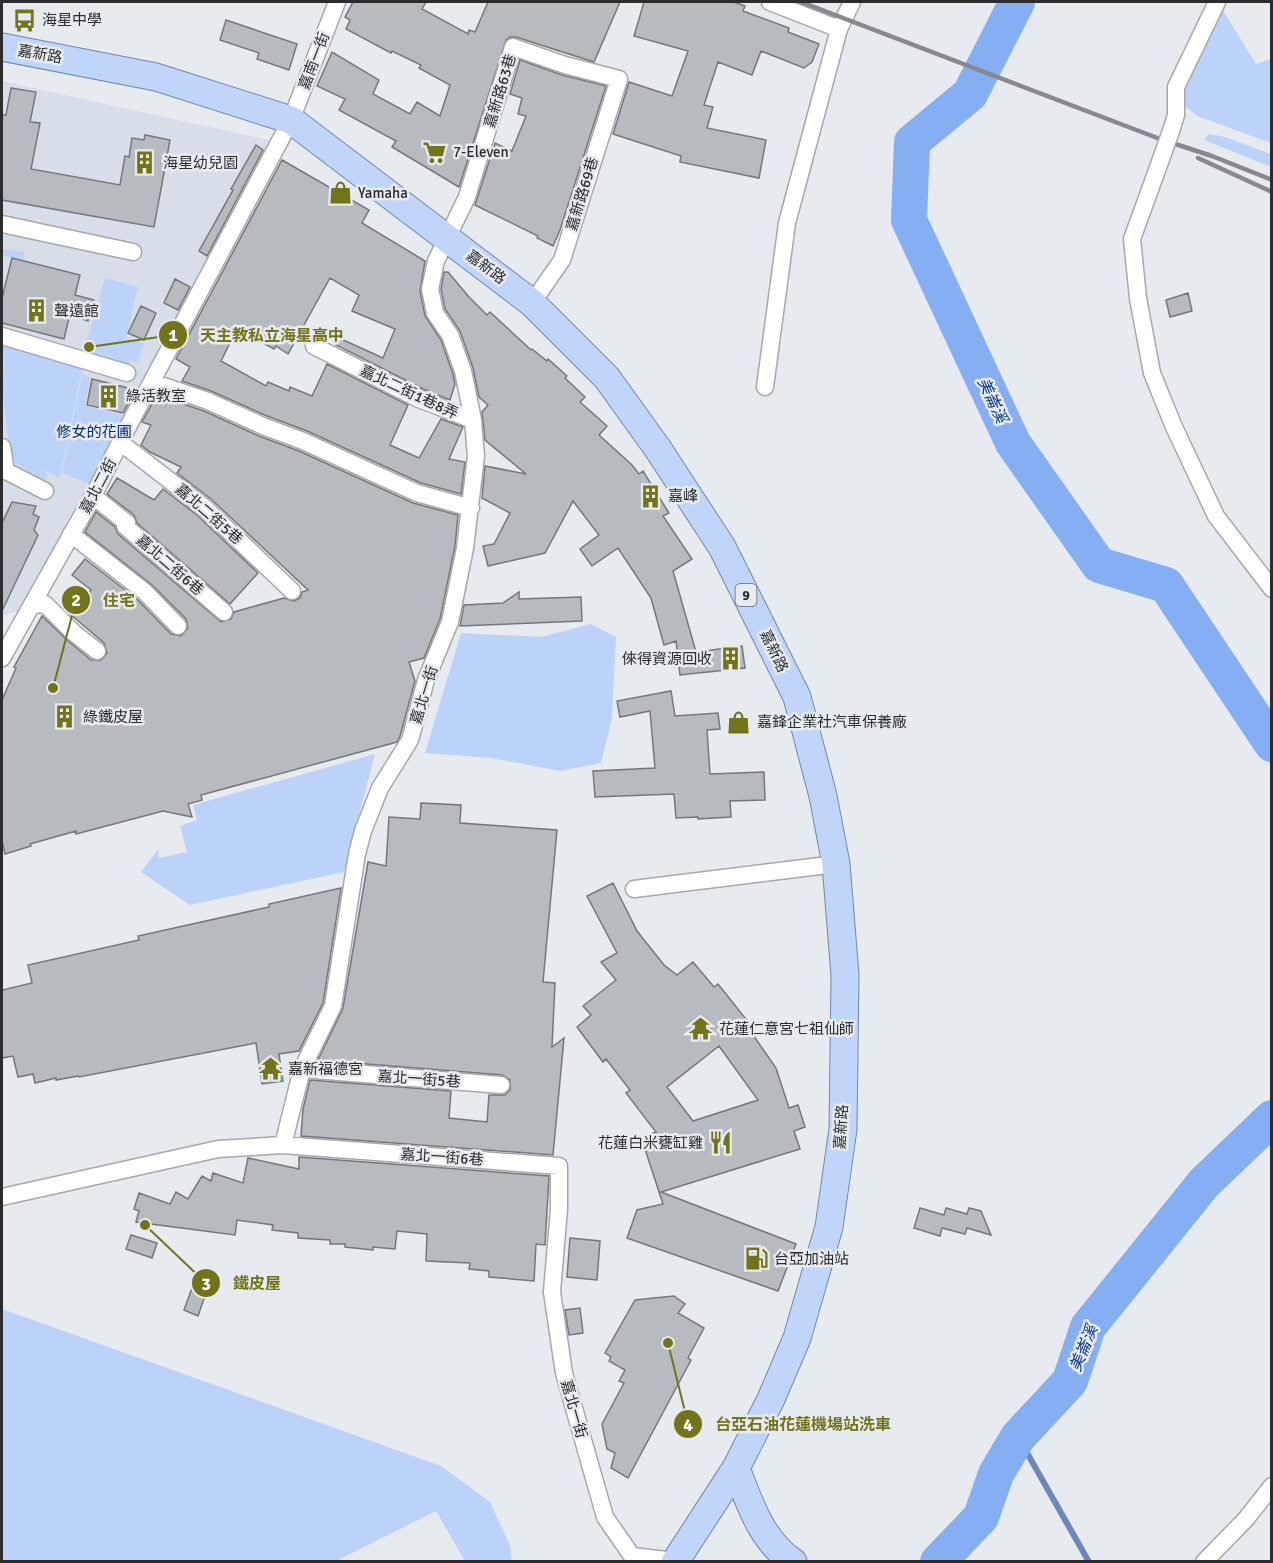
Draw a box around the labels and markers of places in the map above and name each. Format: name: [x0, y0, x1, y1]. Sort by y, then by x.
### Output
bus stop icon: 海星中學: [11, 7, 37, 33]
place label: 海星中學: [42, 11, 102, 29]
supermarket icon: 7-Eleven: [422, 139, 448, 165]
place label: 7-Eleven: [453, 143, 509, 161]
building icon: 海星幼兒園: [132, 150, 158, 176]
place label: 海星幼兒園: [163, 154, 238, 172]
shop icon: Yamaha: [327, 180, 353, 206]
place label: Yamaha: [358, 184, 408, 202]
building icon: 聲遠館: [23, 298, 49, 324]
place label: 聲遠館: [54, 302, 99, 320]
callout: 天主教私立海星高中: [158, 318, 356, 352]
building icon: 綠活教室: [95, 383, 121, 409]
place label: 綠活教室: [126, 387, 186, 405]
building icon: 嘉峰: [637, 483, 663, 509]
place label: 嘉峰: [668, 487, 698, 505]
callout: 住宅: [61, 583, 147, 617]
building icon: 倈得資源回收: [717, 646, 743, 672]
place label: 倈得資源回收: [622, 650, 712, 668]
building icon: 綠鐵皮屋: [52, 704, 78, 730]
place label: 綠鐵皮屋: [83, 708, 143, 726]
shop icon: 嘉鋒企業社汽車保養廠: [726, 709, 752, 735]
place label: 嘉鋒企業社汽車保養廠: [757, 713, 907, 731]
temple icon: 花蓮仁意宮七祖仙師: [688, 1016, 714, 1042]
place label: 花蓮仁意宮七祖仙師: [719, 1020, 854, 1038]
temple icon: 嘉新福德宮: [257, 1056, 283, 1082]
place label: 嘉新福德宮: [288, 1060, 363, 1078]
restaurant icon: 花蓮白米甕缸雞: [708, 1130, 734, 1156]
place label: 花蓮白米甕缸雞: [598, 1134, 703, 1152]
fuel station icon: 台亞加油站: [743, 1246, 769, 1272]
place label: 台亞加油站: [774, 1250, 849, 1268]
callout: 鐵皮屋: [191, 1266, 293, 1300]
callout: 台亞石油花蓮機場站洗車: [673, 1407, 903, 1441]

